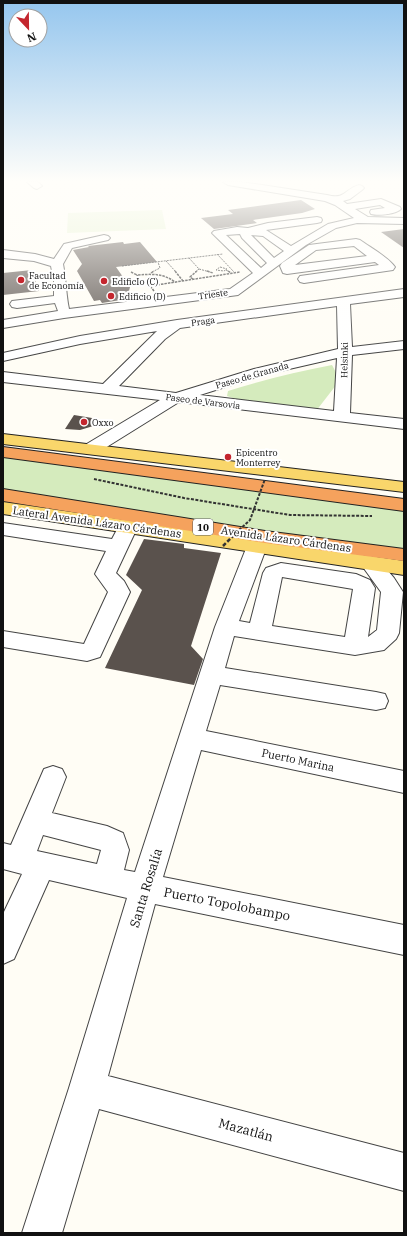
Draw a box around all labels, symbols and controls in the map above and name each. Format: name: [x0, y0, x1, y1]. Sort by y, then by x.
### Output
north arrow: [8, 8, 48, 48]
text: N: [25, 29, 38, 46]
place label: Facultad de Economía: [29, 270, 84, 291]
marker: Facultad de Economía: [16, 275, 26, 285]
marker: EdificIo (C): [99, 276, 109, 286]
place label: EdificIo (C): [112, 276, 158, 287]
street label: Trieste: [198, 286, 229, 302]
marker: Edificio (D): [106, 291, 116, 301]
place label: Edificio (D): [119, 291, 166, 302]
street label: Praga: [190, 314, 216, 328]
street label: Helsinki: [338, 342, 350, 378]
street label: Paseo de Granada: [214, 359, 290, 391]
street label: Paseo de Varsovia: [165, 391, 241, 411]
marker: Oxxo: [79, 417, 89, 427]
place label: Oxxo: [92, 417, 113, 428]
place label: Epicentro Monterrey: [236, 447, 280, 468]
marker: Epicentro Monterrey: [223, 452, 233, 462]
street label: Lateral Avenida Lázaro Cárdenas: [12, 503, 182, 541]
road number: 10: [193, 519, 213, 535]
street label: Avenida Lázaro Cárdenas: [220, 523, 352, 555]
street label: Puerto Marina: [260, 745, 336, 775]
street label: Santa Rosalía: [126, 846, 166, 930]
street label: Puerto Topolobampo: [162, 883, 292, 925]
street label: Mazatlán: [217, 1115, 275, 1145]

